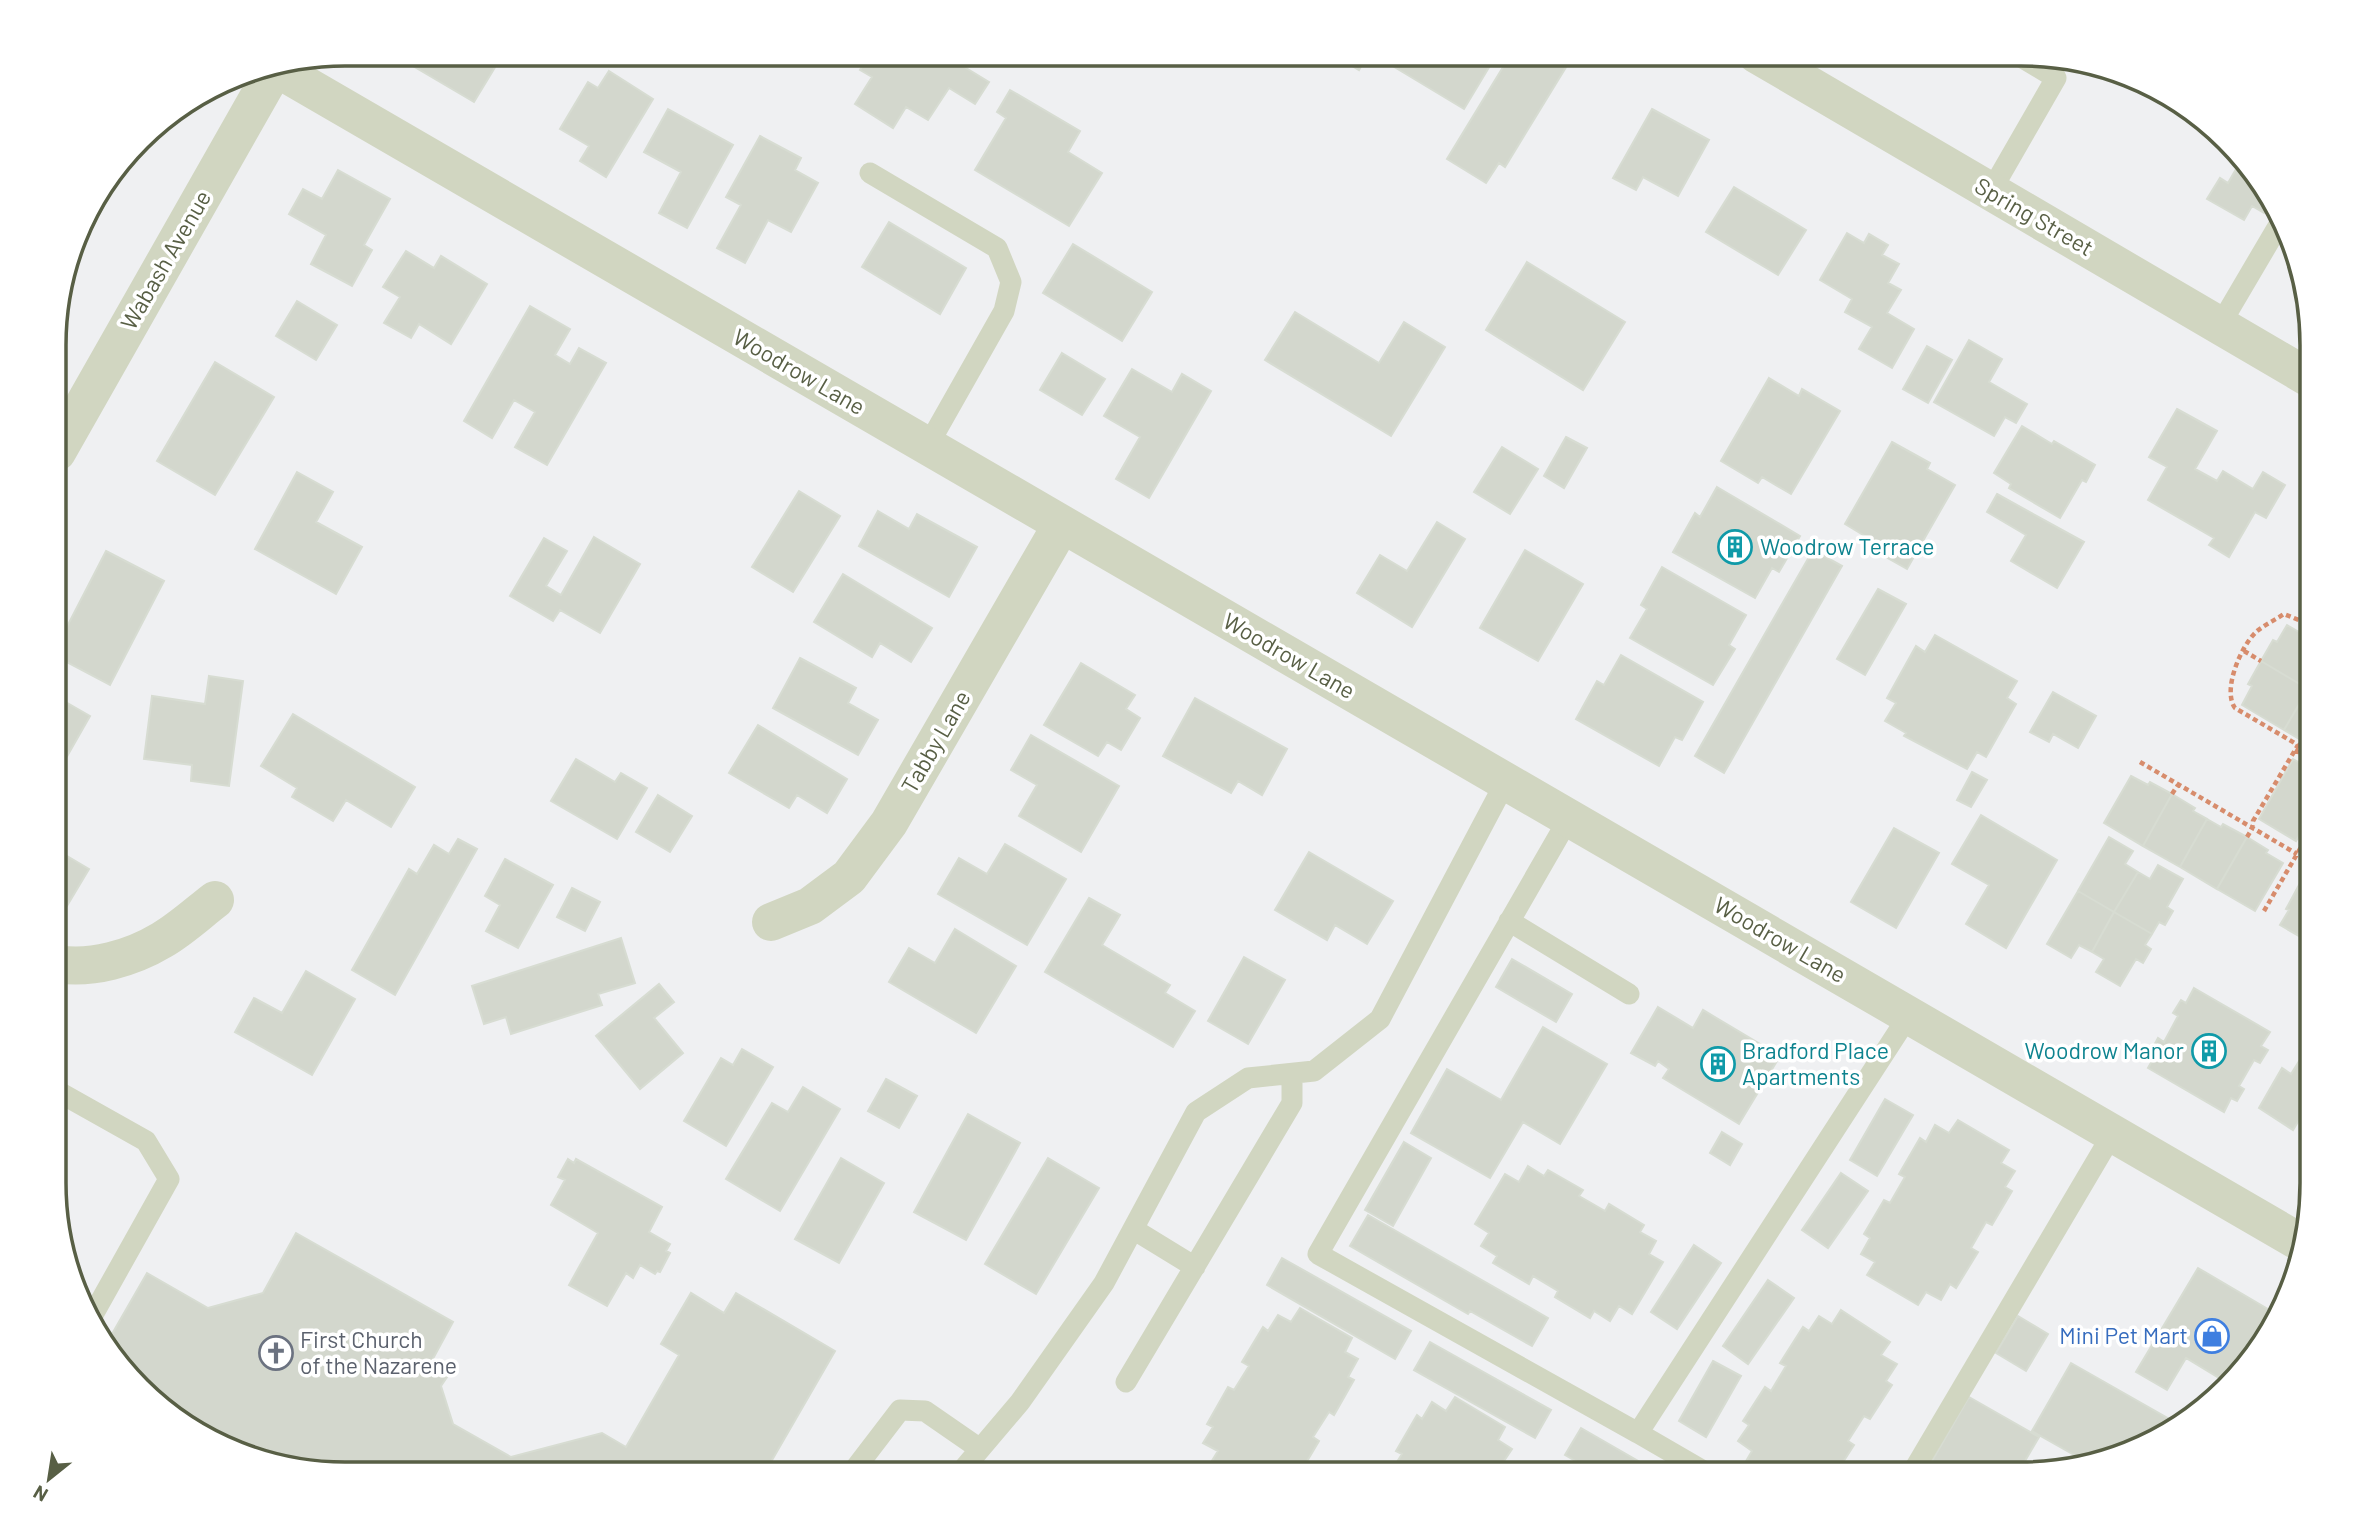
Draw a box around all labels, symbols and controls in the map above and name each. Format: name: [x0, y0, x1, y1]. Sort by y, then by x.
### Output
street label: Spring Street: [1970, 171, 2099, 261]
street label: Wabash Avenue: [114, 185, 216, 334]
street label: Woodrow Lane: [729, 322, 870, 420]
building icon: Woodrow Terrace: [1716, 528, 1754, 566]
place label: Woodrow Terrace: [1760, 532, 1935, 560]
street label: Woodrow Lane: [1219, 606, 1360, 704]
street label: Tabby Lane: [895, 685, 976, 798]
street label: Woodrow Lane: [1710, 890, 1851, 988]
building icon: Woodrow Manor: [2190, 1032, 2228, 1070]
place label: Bradford Place Apartments: [1742, 1036, 1889, 1090]
place label: Woodrow Manor: [2024, 1036, 2185, 1064]
building icon: Bradford Place Apartments: [1699, 1045, 1737, 1083]
shop icon: Mini Pet Mart: [2193, 1317, 2231, 1355]
place label: Mini Pet Mart: [2059, 1321, 2188, 1349]
place label: First Church of the Nazarene: [300, 1325, 457, 1379]
church icon: First Church of the Nazarene: [257, 1334, 295, 1372]
north arrow: [14, 1444, 84, 1514]
text: N: [29, 1481, 51, 1507]

